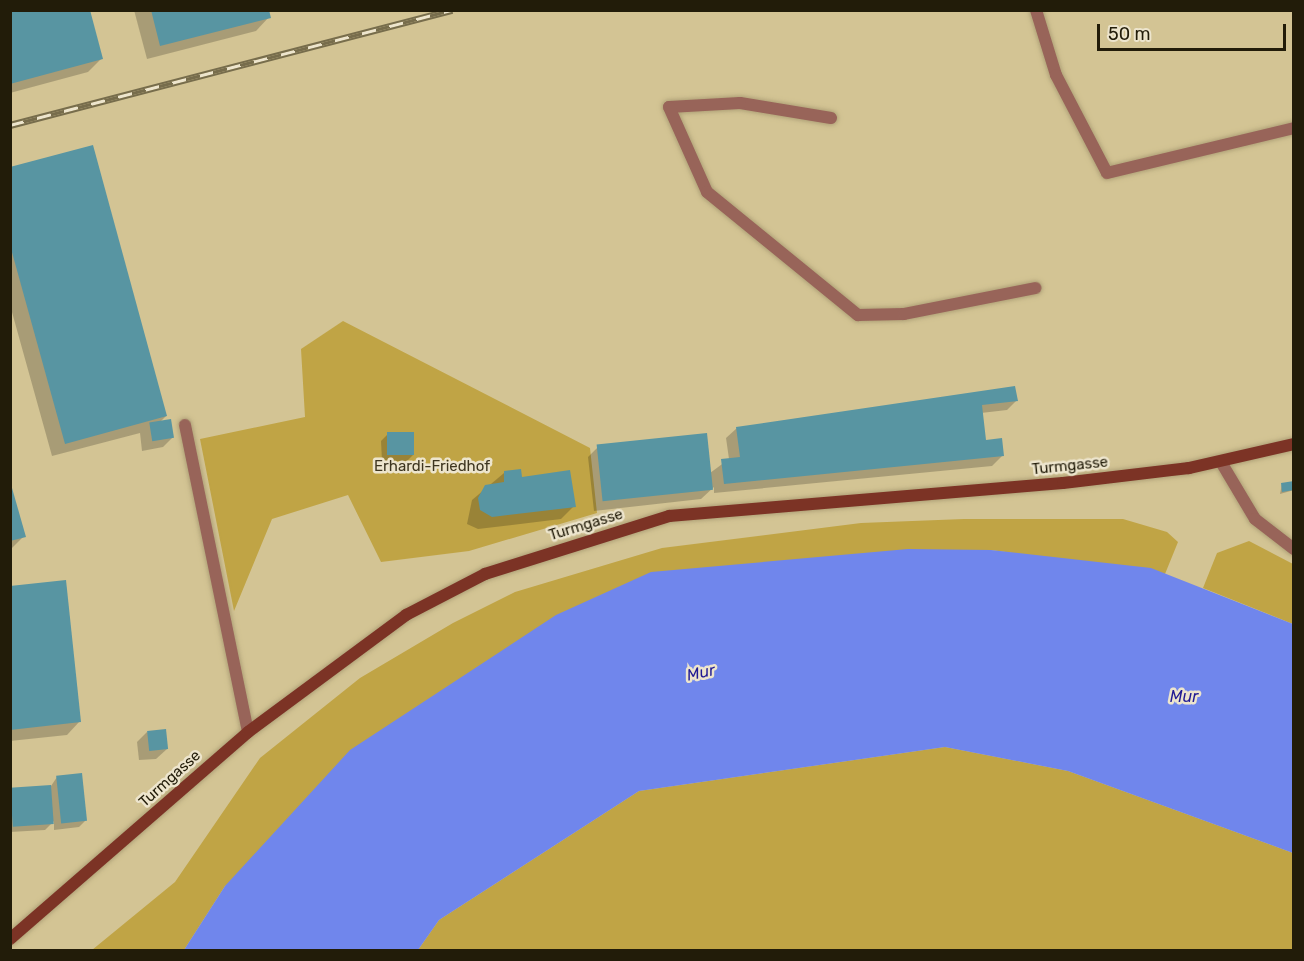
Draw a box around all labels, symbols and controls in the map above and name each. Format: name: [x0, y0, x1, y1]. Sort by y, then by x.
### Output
scale bar: [1100, 12, 1289, 50]
text: 50 m: [1108, 23, 1151, 45]
street label: Turmgasse: [1031, 453, 1109, 479]
park label: Erhardi-Friedhof: [374, 458, 490, 476]
street label: Turmgasse: [547, 505, 625, 545]
water label: Mur: [685, 661, 717, 685]
water label: Mur: [1170, 687, 1198, 707]
street label: Turmgasse: [136, 747, 204, 811]

